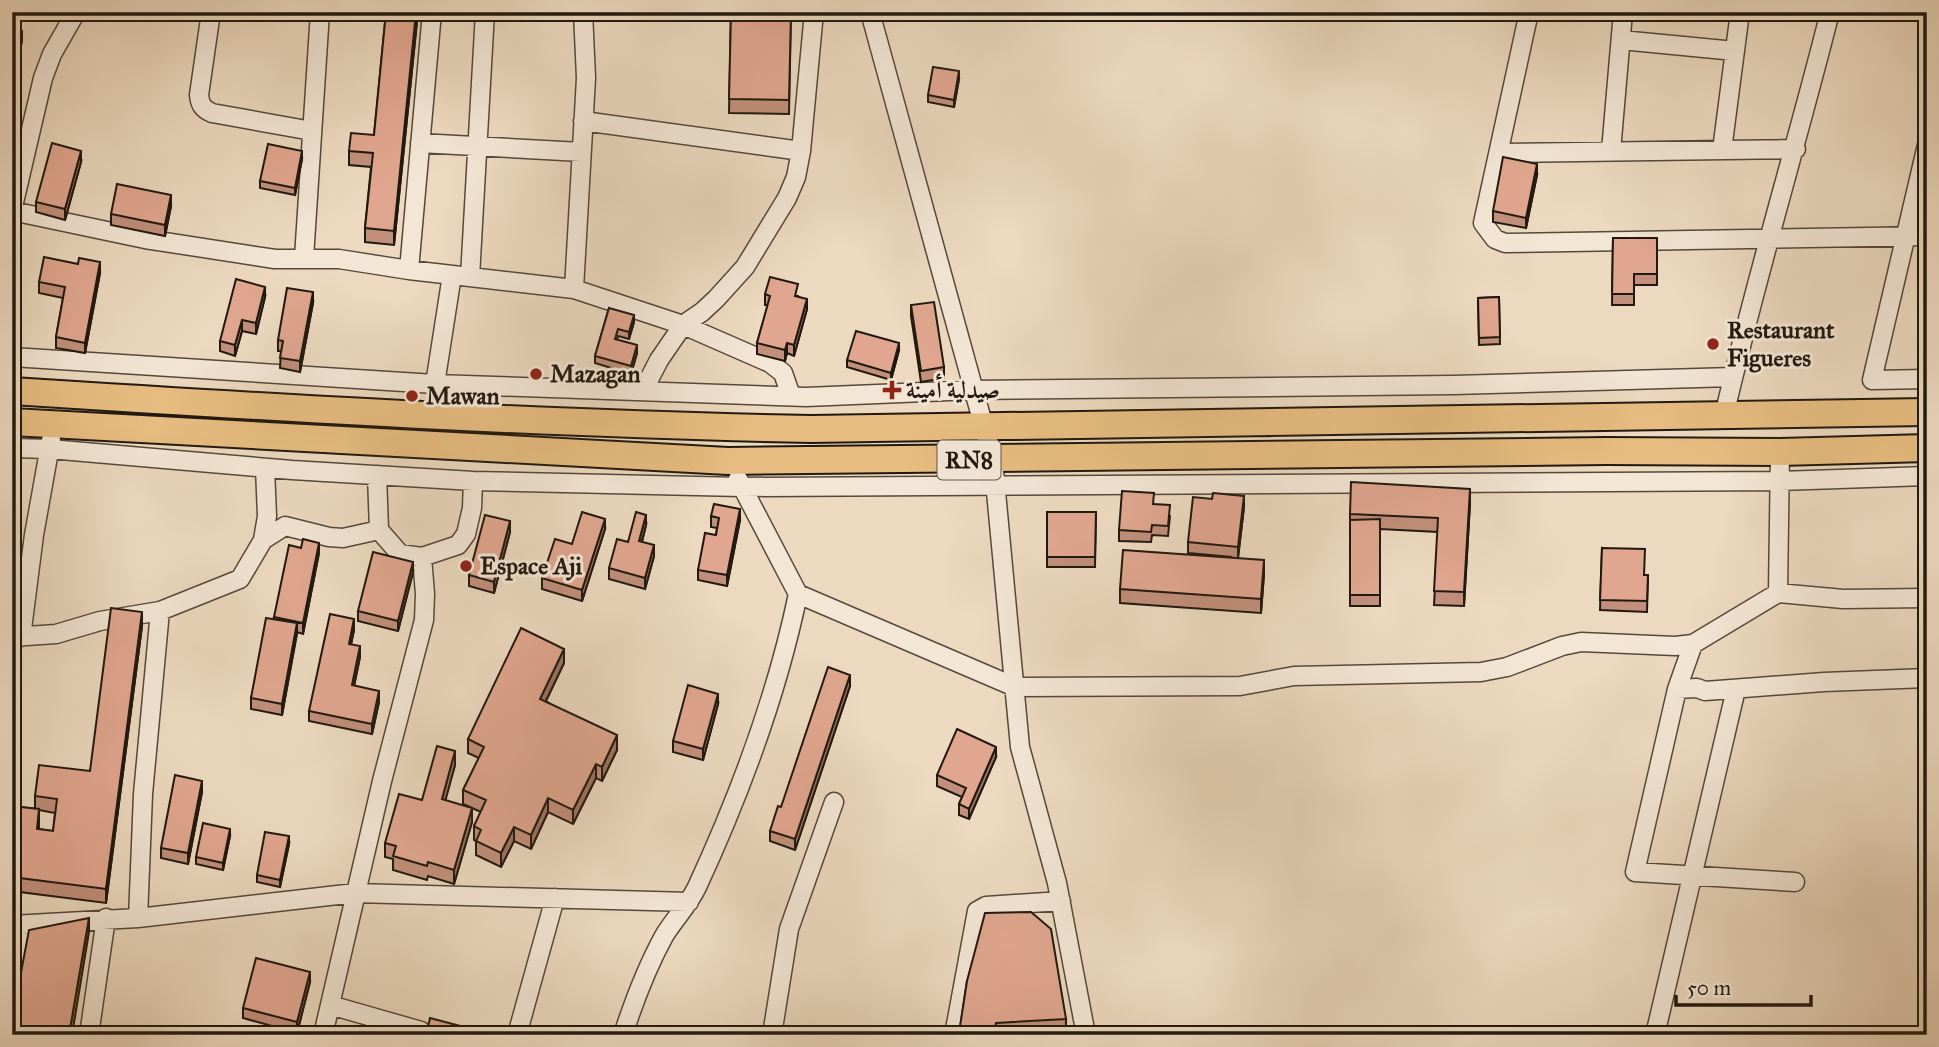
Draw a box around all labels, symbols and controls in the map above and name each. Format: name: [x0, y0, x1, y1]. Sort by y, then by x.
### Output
place label: Restaurant Figueres: [1727, 315, 1835, 373]
marker: Restaurant Figueres: [1705, 336, 1721, 352]
place label: Mazagan: [550, 359, 640, 389]
marker: Mazagan: [528, 366, 544, 382]
place label: صيدلية أمينة: [906, 373, 1000, 405]
place label: Mawan: [426, 381, 500, 411]
marker: صيدلية أمينة: [884, 382, 900, 398]
marker: Mawan: [404, 388, 420, 404]
road number: RN8: [937, 440, 1000, 480]
place label: Espace Aji: [480, 551, 582, 581]
marker: Espace Aji: [458, 558, 474, 574]
scale bar: [1676, 963, 1811, 1007]
text: 50 m: [1687, 975, 1732, 1001]

